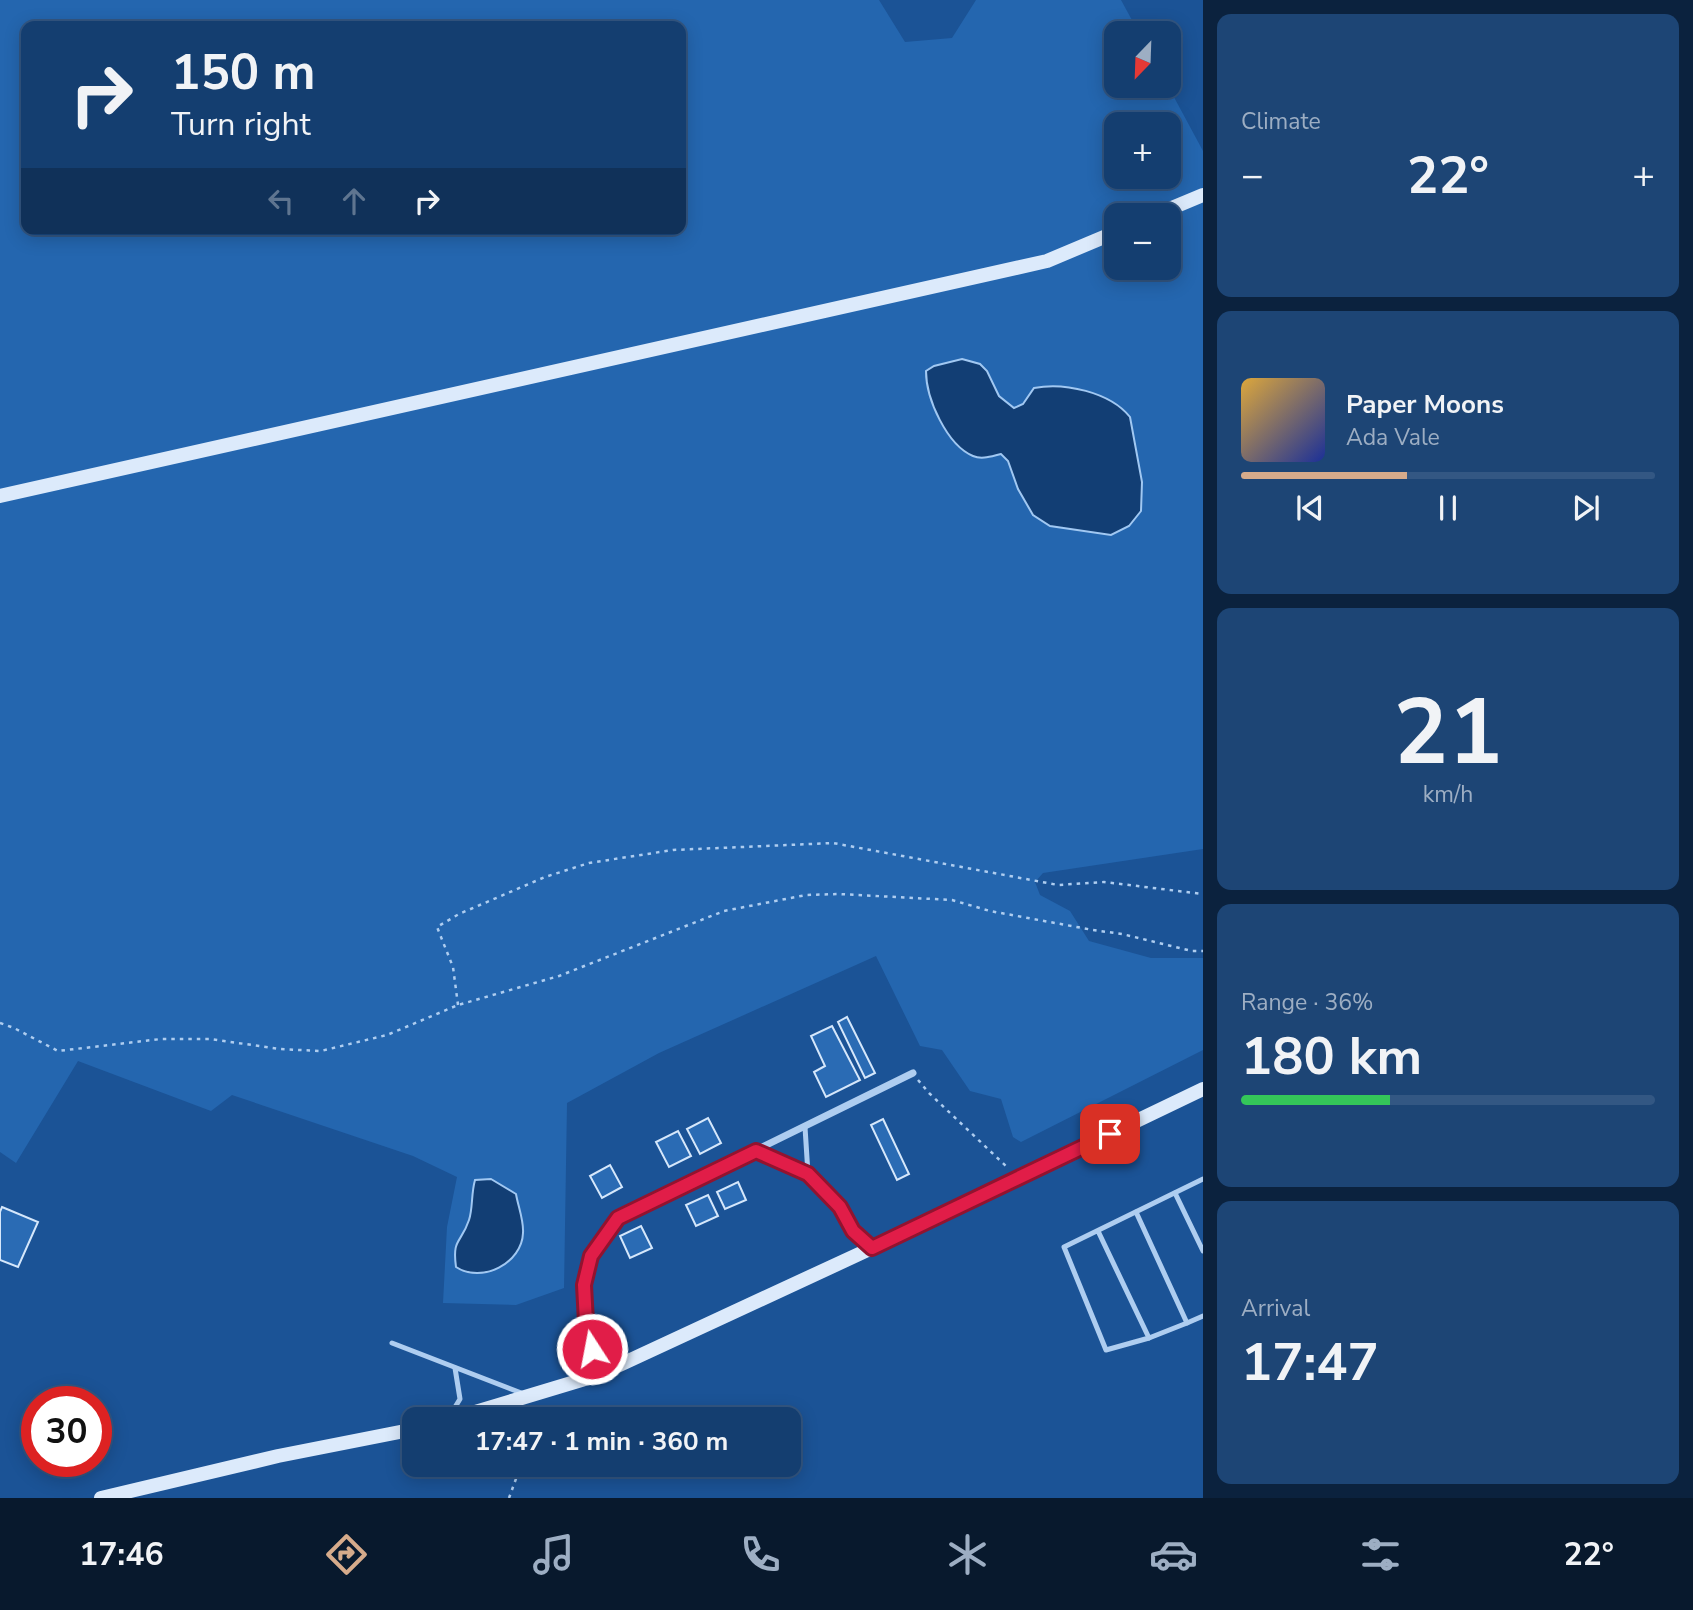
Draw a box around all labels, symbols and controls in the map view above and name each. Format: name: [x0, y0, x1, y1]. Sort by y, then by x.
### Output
north arrow: [1104, 21, 1181, 98]
map controls: [1104, 21, 1181, 280]
text: 150 m: [171, 39, 315, 106]
icon: right: [56, 49, 147, 140]
text: Turn right: [171, 103, 311, 146]
text: Climate: [1241, 106, 1321, 137]
button: +: [1104, 112, 1181, 189]
text: 22°: [1407, 140, 1489, 211]
text: −: [1241, 150, 1264, 201]
text: +: [1632, 150, 1655, 201]
icon: left: [262, 182, 300, 220]
icon: ahead: [335, 182, 373, 220]
icon: right: [408, 182, 446, 220]
button: −: [1104, 203, 1181, 280]
text: Paper Moons: [1346, 387, 1504, 422]
text: Ada Vale: [1346, 422, 1440, 453]
icon: previous: [1291, 489, 1329, 527]
icon: pause: [1429, 489, 1467, 527]
icon: next: [1567, 489, 1605, 527]
text: 21: [1393, 671, 1503, 795]
text: km/h: [1423, 779, 1473, 810]
text: Range · 36%: [1241, 987, 1373, 1018]
text: 180 km: [1241, 1021, 1422, 1092]
pin: [1080, 1104, 1140, 1164]
icon: arrive: [1091, 1115, 1129, 1153]
text: Arrival: [1241, 1293, 1310, 1324]
position arrow: [555, 1312, 629, 1386]
text: 17:47: [1241, 1327, 1379, 1398]
speed limit sign: 30: [21, 1386, 112, 1477]
text: 17:47 · 1 min · 360 m: [475, 1424, 728, 1459]
icon: directions: [322, 1530, 371, 1579]
icon: music: [529, 1530, 578, 1579]
icon: phone: [736, 1530, 785, 1579]
icon: climate: [943, 1530, 992, 1579]
icon: car: [1149, 1530, 1198, 1579]
icon: filters: [1356, 1530, 1405, 1579]
text: 17:46: [79, 1533, 164, 1576]
text: 22°: [1563, 1533, 1614, 1576]

